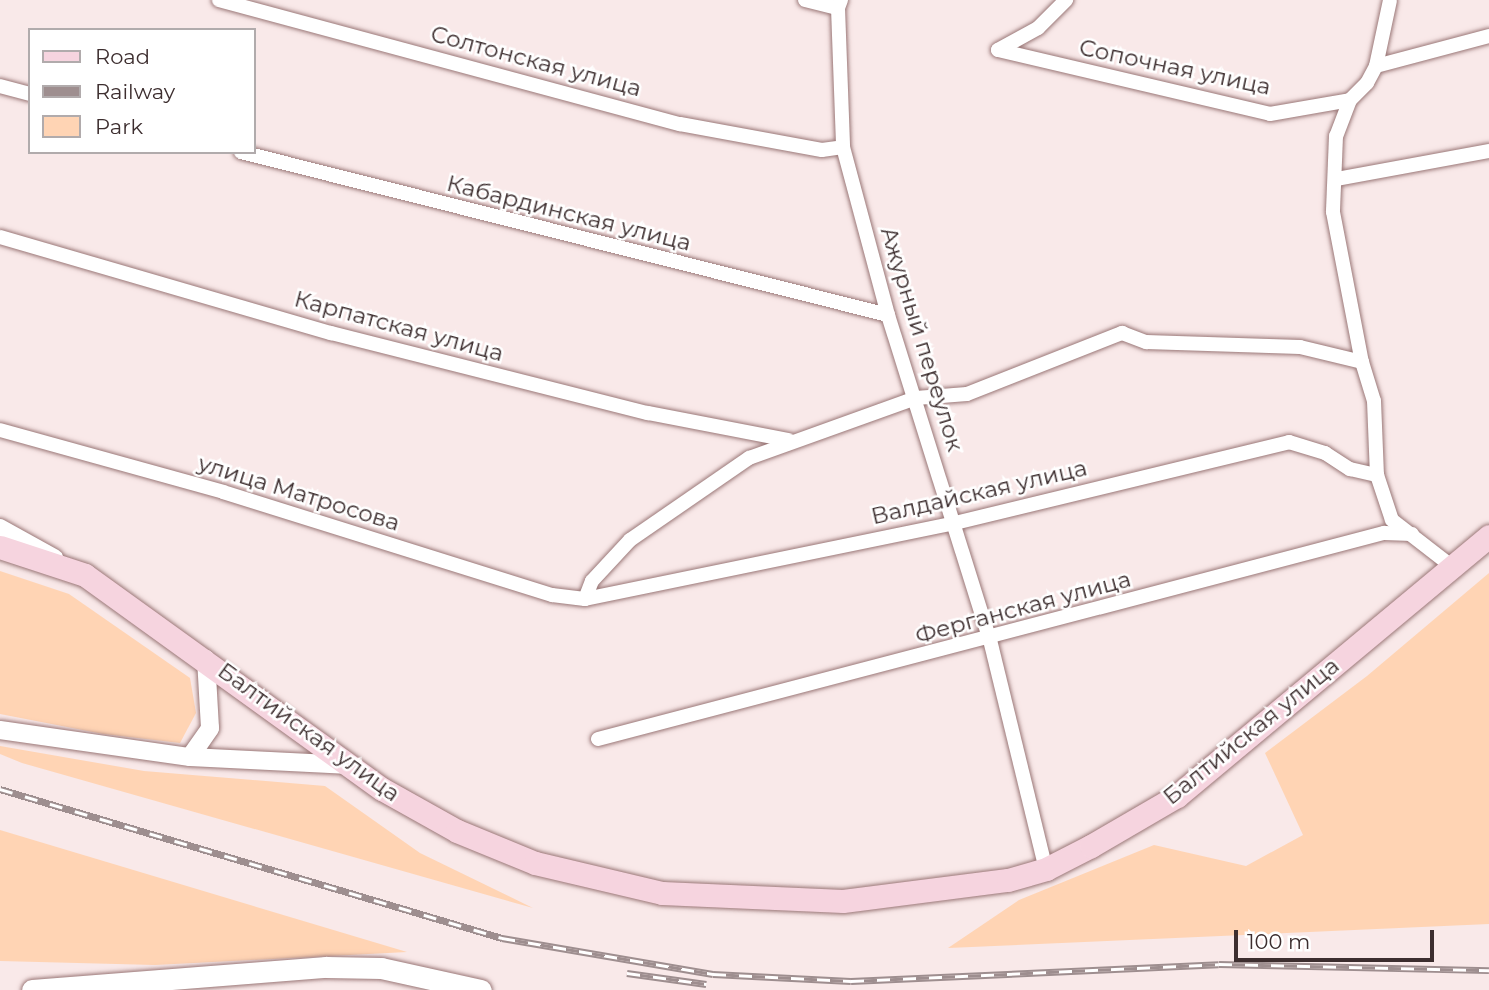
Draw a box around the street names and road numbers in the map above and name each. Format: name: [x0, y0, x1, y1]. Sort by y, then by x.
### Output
street label: Солтонская улица: [428, 20, 644, 102]
street label: Сопочная улица: [1077, 33, 1273, 101]
street label: Кабардинская улица: [444, 169, 694, 257]
street label: Ажурный переулок: [875, 223, 969, 455]
street label: Карпатская улица: [291, 285, 507, 367]
street label: улица Матросова: [195, 449, 403, 537]
street label: Валдайская улица: [868, 454, 1090, 530]
street label: Ферганская улица: [912, 565, 1134, 649]
street label: Балтийская улица: [1157, 652, 1345, 810]
street label: Балтийская улица: [213, 657, 405, 807]

